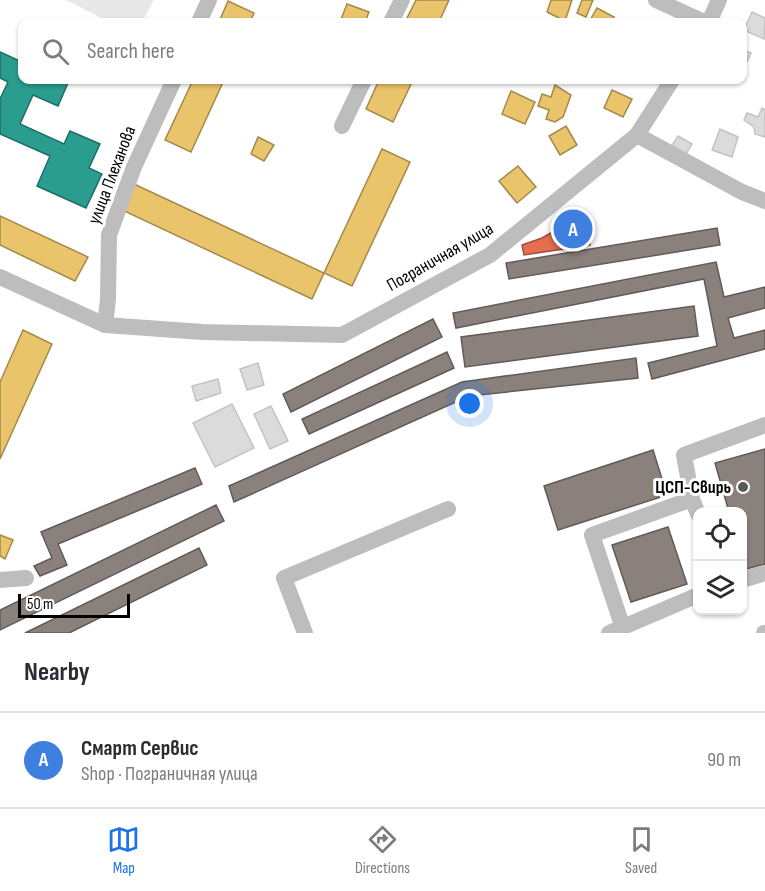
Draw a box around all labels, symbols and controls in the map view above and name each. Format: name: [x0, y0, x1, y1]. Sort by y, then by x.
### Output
search box: [18, 18, 747, 84]
icon: search: [39, 35, 72, 68]
text: Search here: [87, 38, 174, 65]
street label: улица Плеханова: [84, 123, 140, 227]
pin: A: [554, 206, 592, 252]
street label: Пограничная улица: [383, 218, 497, 296]
your location: [455, 389, 484, 418]
place label: ЦСП-Свирь: [655, 477, 731, 498]
marker: ЦСП-Свирь: [736, 480, 750, 494]
map controls: [693, 507, 747, 615]
button: locate: [693, 507, 747, 561]
button: layers: [693, 561, 747, 615]
scale bar: [18, 591, 130, 618]
text: 50 m: [27, 595, 53, 614]
text: Nearby: [24, 657, 90, 688]
text: Смарт Сервис: [81, 735, 199, 762]
text: A: [39, 748, 48, 772]
text: 90 m: [707, 748, 741, 772]
text: Shop · Пограничная улица: [81, 762, 258, 786]
tab: Map: [107, 823, 140, 878]
tab: Directions: [355, 823, 410, 878]
tab: Saved: [625, 823, 658, 878]

